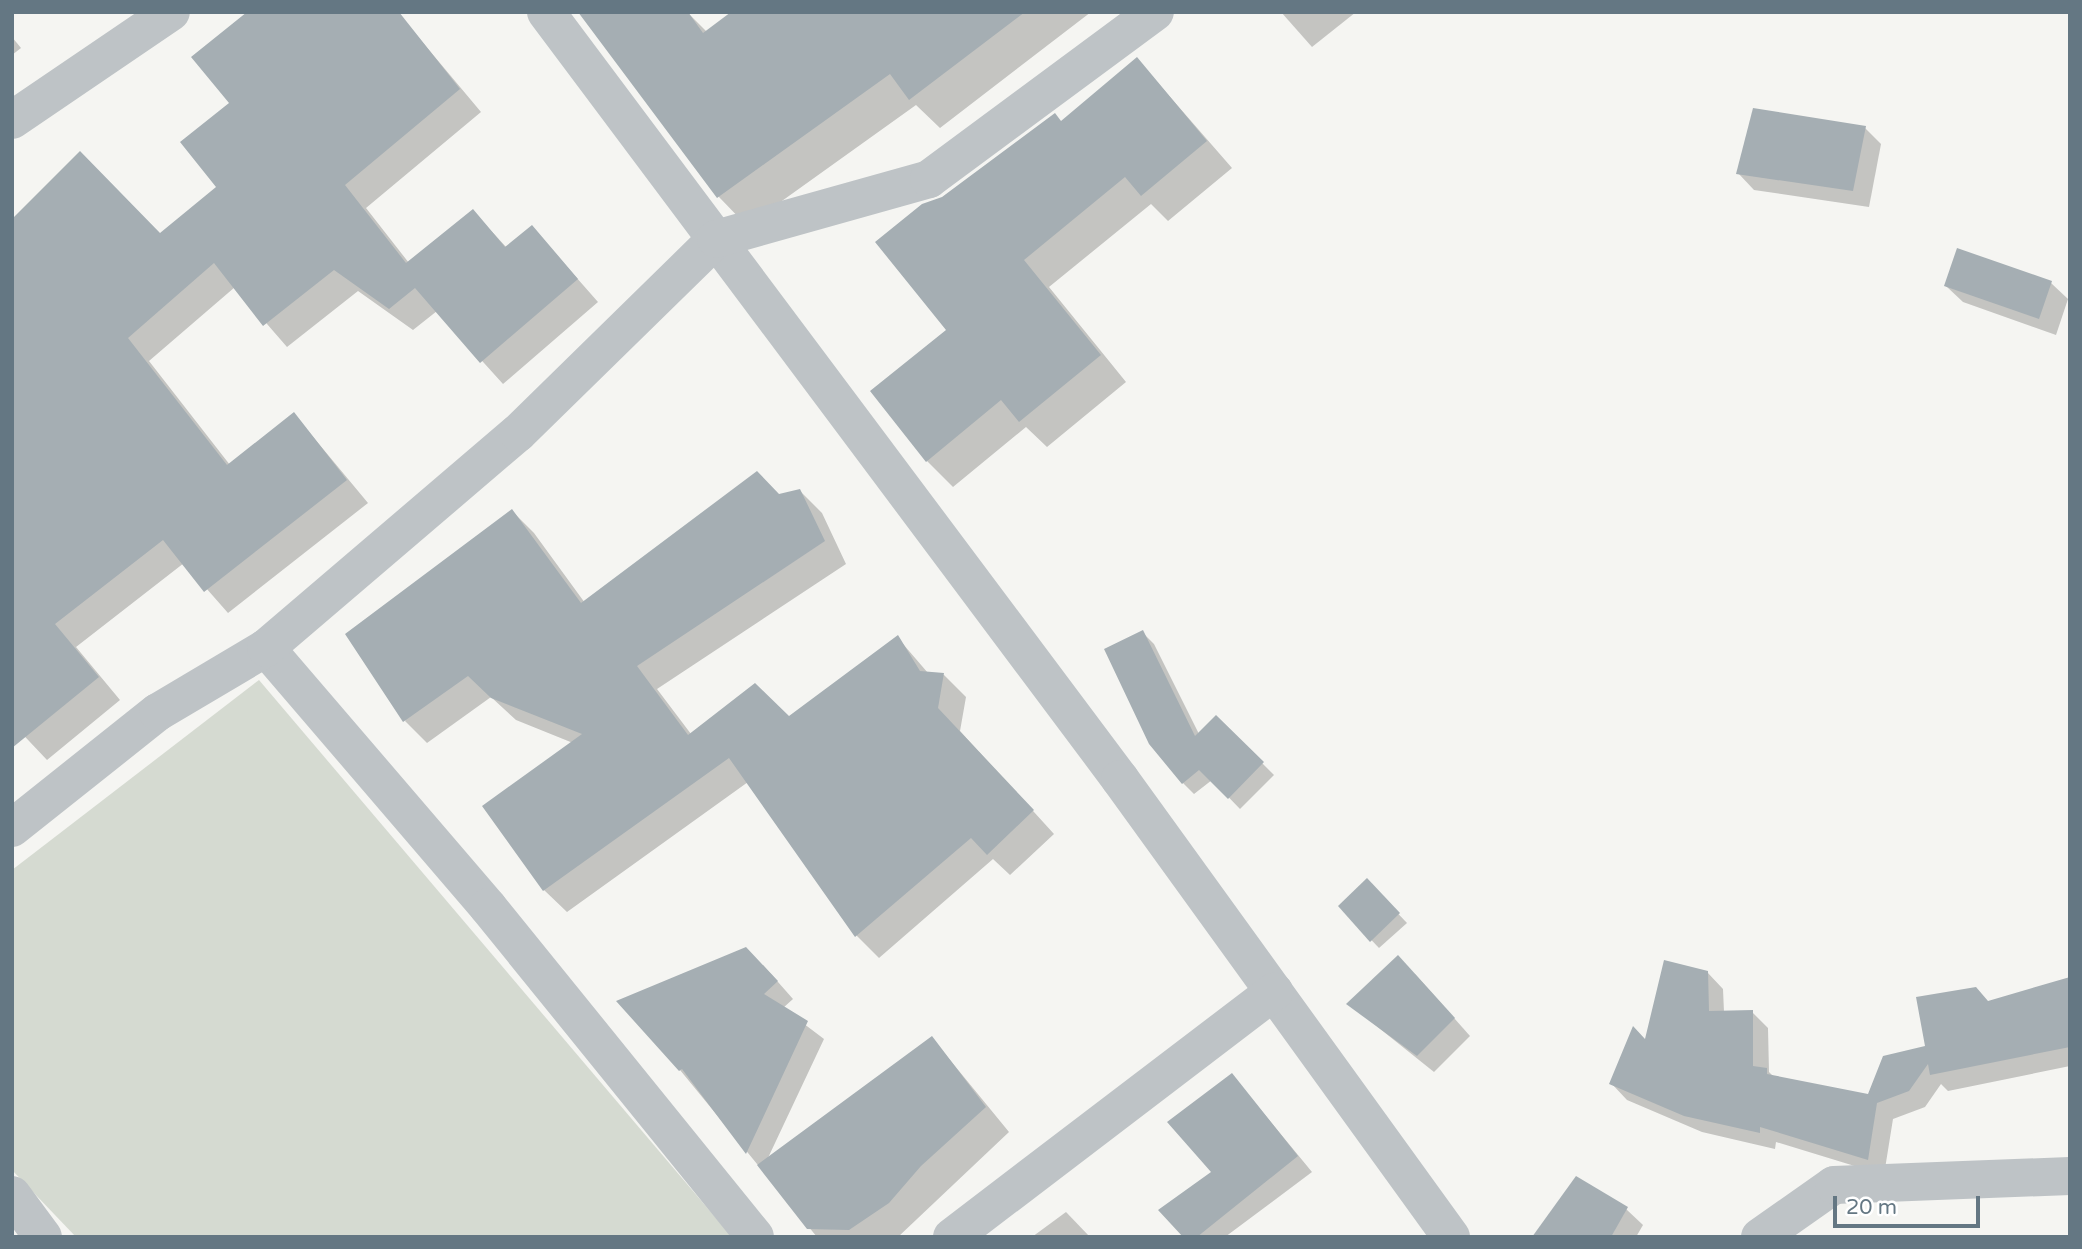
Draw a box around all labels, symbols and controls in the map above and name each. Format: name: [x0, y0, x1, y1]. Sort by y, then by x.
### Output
scale bar: [1837, 1182, 1984, 1226]
text: 20 m: [1846, 1195, 1897, 1220]

